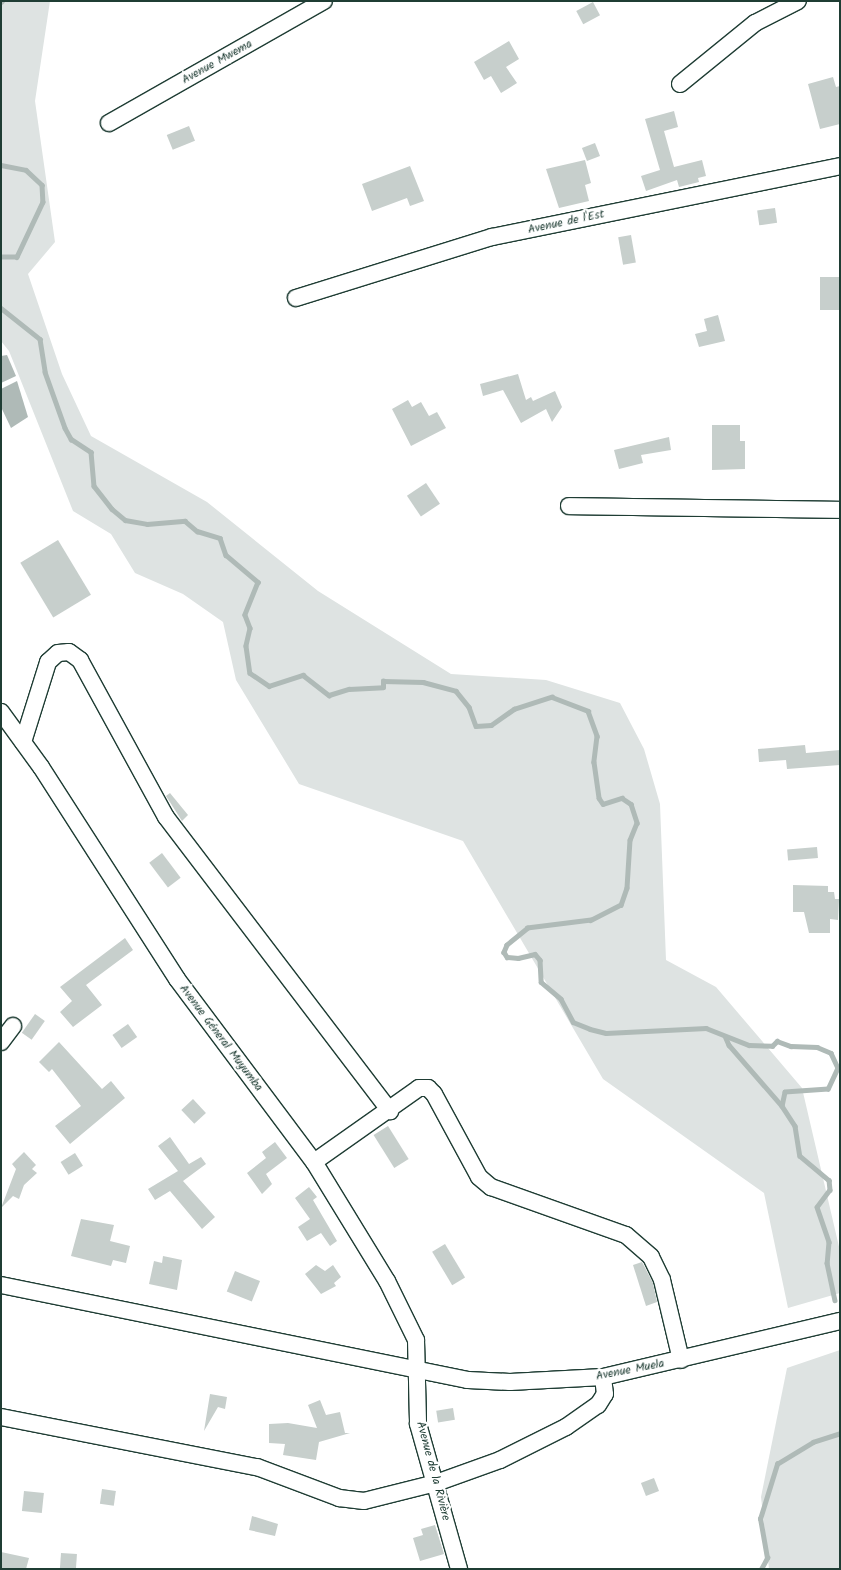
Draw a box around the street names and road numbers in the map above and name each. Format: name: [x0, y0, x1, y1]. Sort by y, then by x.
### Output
street label: Avenue Mwema: [179, 37, 255, 87]
street label: Avenue de l'Est: [526, 207, 606, 237]
street label: Avenue Géneral Muyumba: [176, 982, 266, 1094]
street label: Avenue Muela: [595, 1356, 665, 1384]
street label: Avenue de la Rivière: [413, 1420, 453, 1522]

